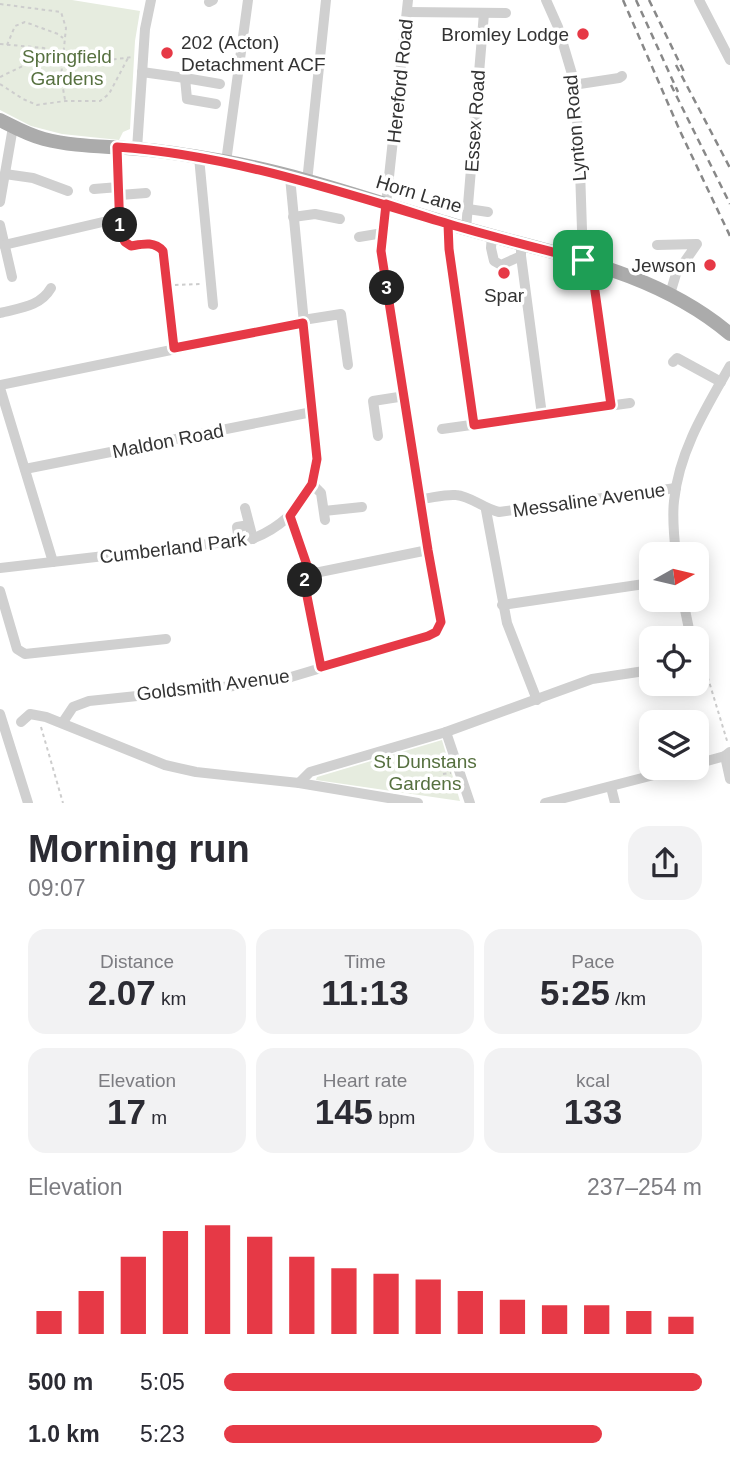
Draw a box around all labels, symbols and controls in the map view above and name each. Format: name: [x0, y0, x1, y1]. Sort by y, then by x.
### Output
street label: Hereford Road: [383, 18, 417, 144]
place label: Bromley Lodge: [441, 24, 569, 45]
marker: Bromley Lodge: [575, 26, 591, 42]
place label: 202 (Acton) Detachment ACF: [181, 32, 326, 75]
marker: 202 (Acton) Detachment ACF: [159, 45, 175, 61]
park label: Springfield Gardens: [22, 46, 112, 89]
street label: Essex Road: [461, 69, 489, 173]
street label: Lynton Road: [560, 74, 590, 182]
street label: Horn Lane: [374, 171, 464, 217]
pin: 1: [102, 208, 138, 243]
text: 1: [114, 214, 125, 235]
pin: [553, 230, 613, 290]
icon: arrive: [564, 241, 602, 279]
place label: Jewson: [632, 255, 696, 276]
marker: Jewson: [702, 257, 718, 273]
marker: Spar: [496, 265, 512, 281]
pin: 3: [370, 270, 404, 306]
text: 3: [381, 277, 392, 298]
place label: Spar: [484, 285, 525, 306]
street label: Maldon Road: [111, 420, 225, 462]
street label: Messaline Avenue: [511, 479, 667, 521]
street label: Cumberland Park: [98, 529, 248, 567]
north arrow: [639, 542, 709, 612]
map controls: [639, 542, 709, 780]
pin: 2: [288, 562, 322, 598]
text: 2: [299, 569, 310, 590]
button: locate: [639, 626, 709, 696]
street label: Goldsmith Avenue: [135, 665, 291, 705]
button: layers: [639, 710, 709, 780]
park label: St Dunstans Gardens: [373, 751, 477, 794]
button: share: [628, 826, 702, 900]
text: Morning run: [28, 828, 250, 870]
text: 09:07: [28, 875, 86, 901]
text: Distance: [100, 951, 174, 972]
text: Time: [344, 951, 386, 972]
text: Pace: [571, 951, 615, 972]
text: 2.07: [88, 973, 156, 1012]
text: 11:13: [321, 973, 409, 1012]
text: 5:25: [540, 973, 610, 1012]
text: km: [156, 988, 186, 1009]
text: /km: [610, 988, 646, 1009]
text: Elevation: [98, 1070, 176, 1091]
text: Heart rate: [323, 1070, 407, 1091]
text: kcal: [576, 1070, 610, 1091]
text: 17: [107, 1092, 146, 1131]
text: 145: [315, 1092, 373, 1131]
text: 133: [564, 1092, 622, 1131]
text: m: [146, 1107, 167, 1128]
text: bpm: [373, 1107, 415, 1128]
text: Elevation: [28, 1174, 123, 1200]
text: 237–254 m: [587, 1174, 702, 1200]
text: 500 m: [28, 1369, 93, 1395]
text: 5:05: [140, 1369, 185, 1395]
text: 1.0 km: [28, 1421, 100, 1447]
text: 5:23: [140, 1421, 185, 1447]

